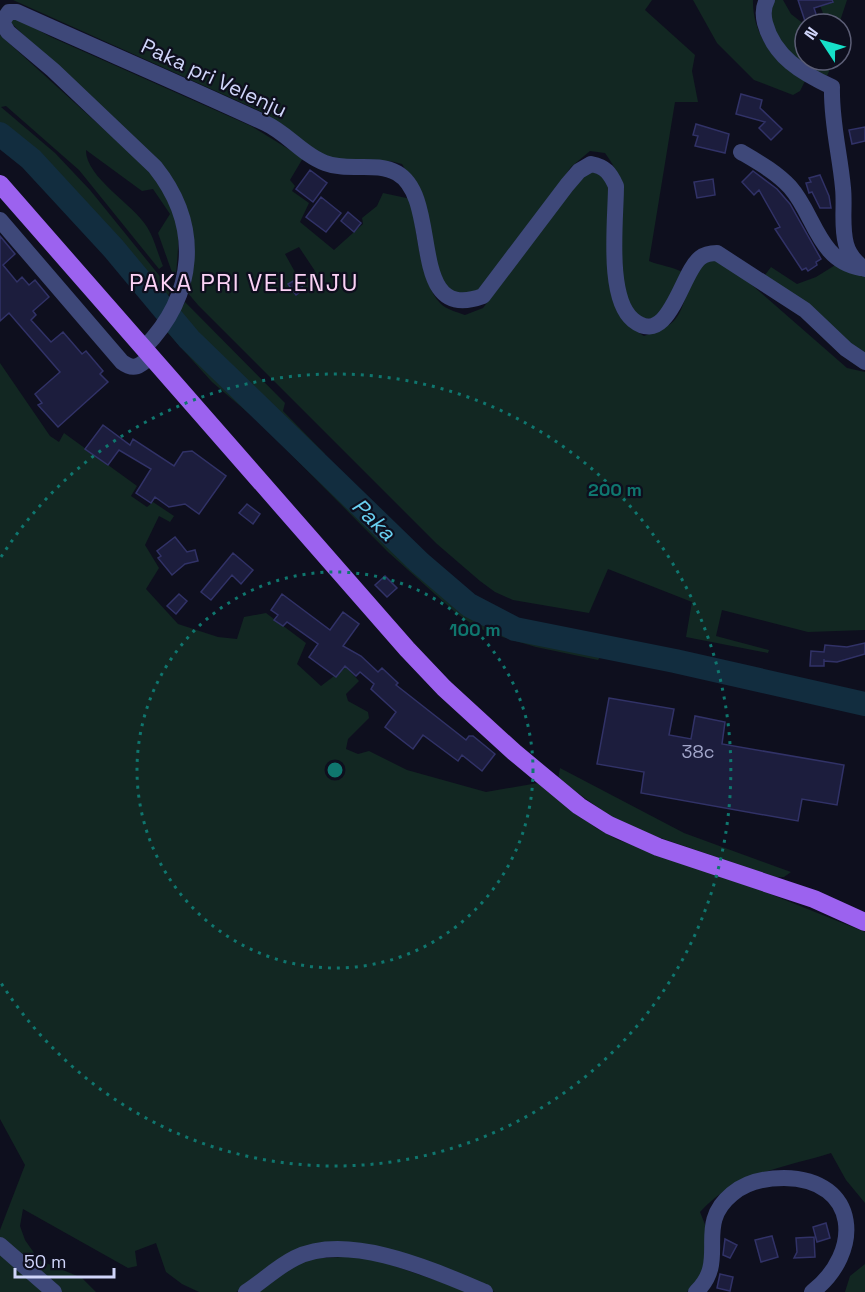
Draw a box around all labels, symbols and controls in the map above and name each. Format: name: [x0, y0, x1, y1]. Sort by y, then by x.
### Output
north arrow: [793, 12, 853, 72]
text: N: [800, 23, 823, 44]
street label: Paka pri Velenju: [137, 32, 291, 123]
district label: PAKA PRI VELENJU: [129, 267, 359, 298]
text: 200 m: [588, 478, 642, 501]
water label: Paka: [346, 492, 402, 547]
text: 100 m: [449, 618, 501, 641]
house number: 38c: [682, 740, 714, 763]
centre of rings: [325, 760, 345, 780]
scale bar: [15, 1241, 114, 1279]
text: 50 m: [24, 1250, 66, 1273]

